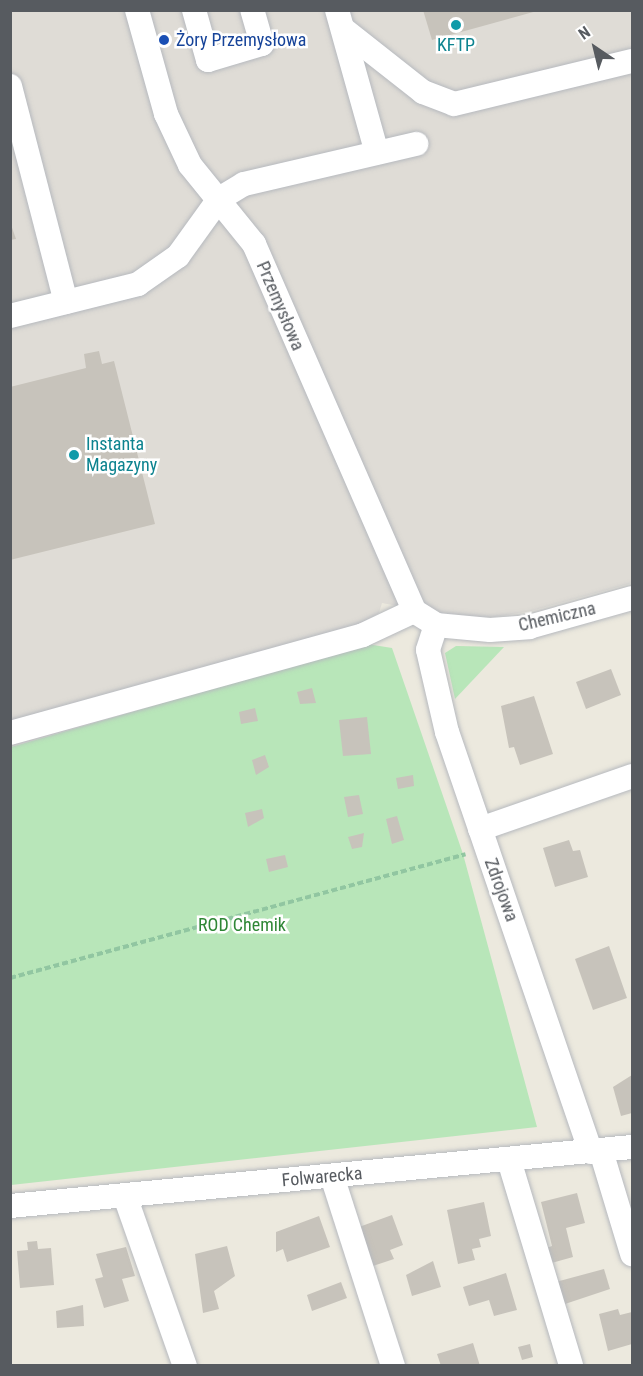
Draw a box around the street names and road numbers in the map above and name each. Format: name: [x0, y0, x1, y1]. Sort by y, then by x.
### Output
street label: Przemysłowa: [252, 258, 308, 354]
street label: Chemiczna: [516, 598, 598, 636]
street label: Zdrojowa: [480, 855, 522, 925]
street label: Folwarecka: [281, 1163, 363, 1191]

